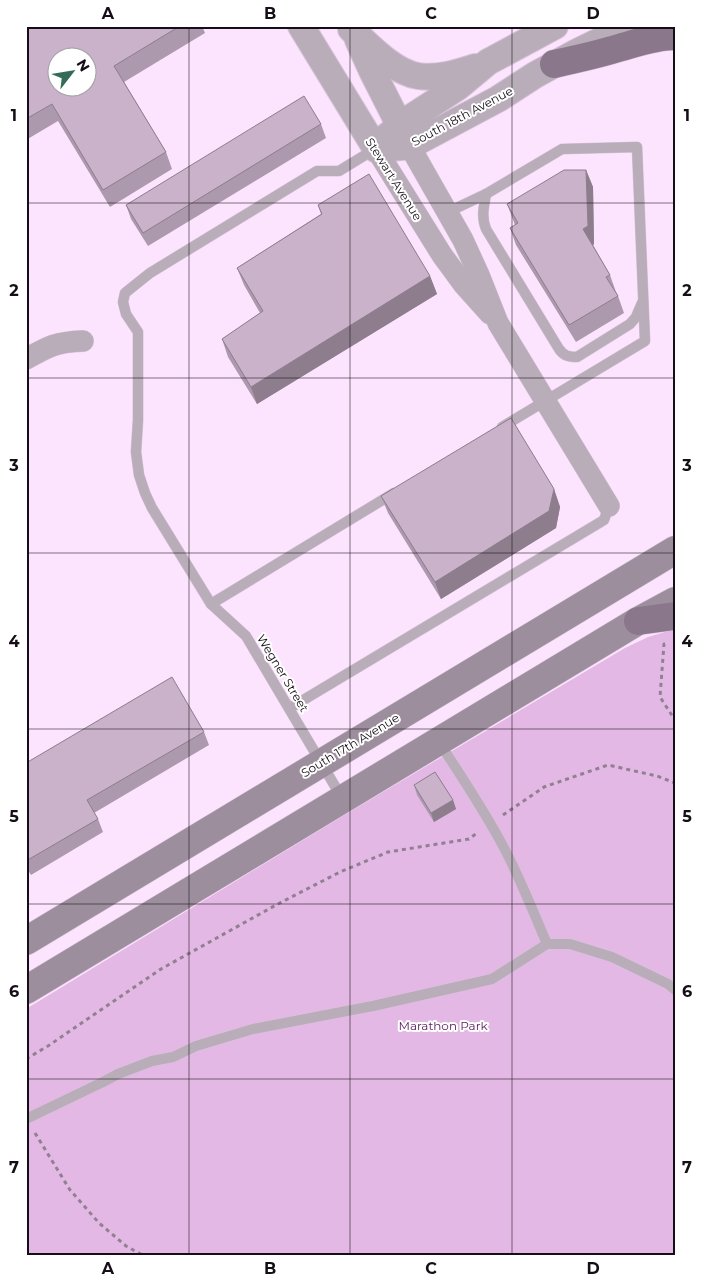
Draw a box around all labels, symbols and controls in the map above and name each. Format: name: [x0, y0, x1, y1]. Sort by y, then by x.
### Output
text: A: [101, 4, 115, 23]
text: B: [264, 4, 276, 23]
text: C: [425, 4, 437, 23]
text: D: [586, 4, 600, 23]
north arrow: [48, 48, 98, 98]
text: N: [73, 56, 94, 75]
street label: South 18th Avenue: [409, 83, 515, 149]
text: 1: [11, 106, 17, 125]
text: 1: [684, 106, 690, 125]
street label: Stewart Avenue: [363, 135, 425, 223]
text: 2: [9, 281, 19, 300]
text: 2: [682, 281, 692, 300]
text: 3: [8, 456, 19, 475]
text: 3: [681, 456, 692, 475]
text: 4: [8, 632, 20, 651]
street label: Wegner Street: [254, 632, 312, 715]
text: 4: [681, 632, 693, 651]
street label: South 17th Avenue: [298, 710, 402, 780]
text: 5: [9, 807, 19, 826]
text: 5: [682, 807, 692, 826]
text: 6: [9, 982, 19, 1001]
text: 6: [682, 982, 692, 1001]
park label: Marathon Park: [398, 1018, 488, 1033]
text: 7: [9, 1158, 19, 1177]
text: 7: [682, 1158, 692, 1177]
text: A: [101, 1259, 115, 1278]
text: B: [264, 1259, 276, 1278]
text: C: [425, 1259, 437, 1278]
text: D: [586, 1259, 600, 1278]

